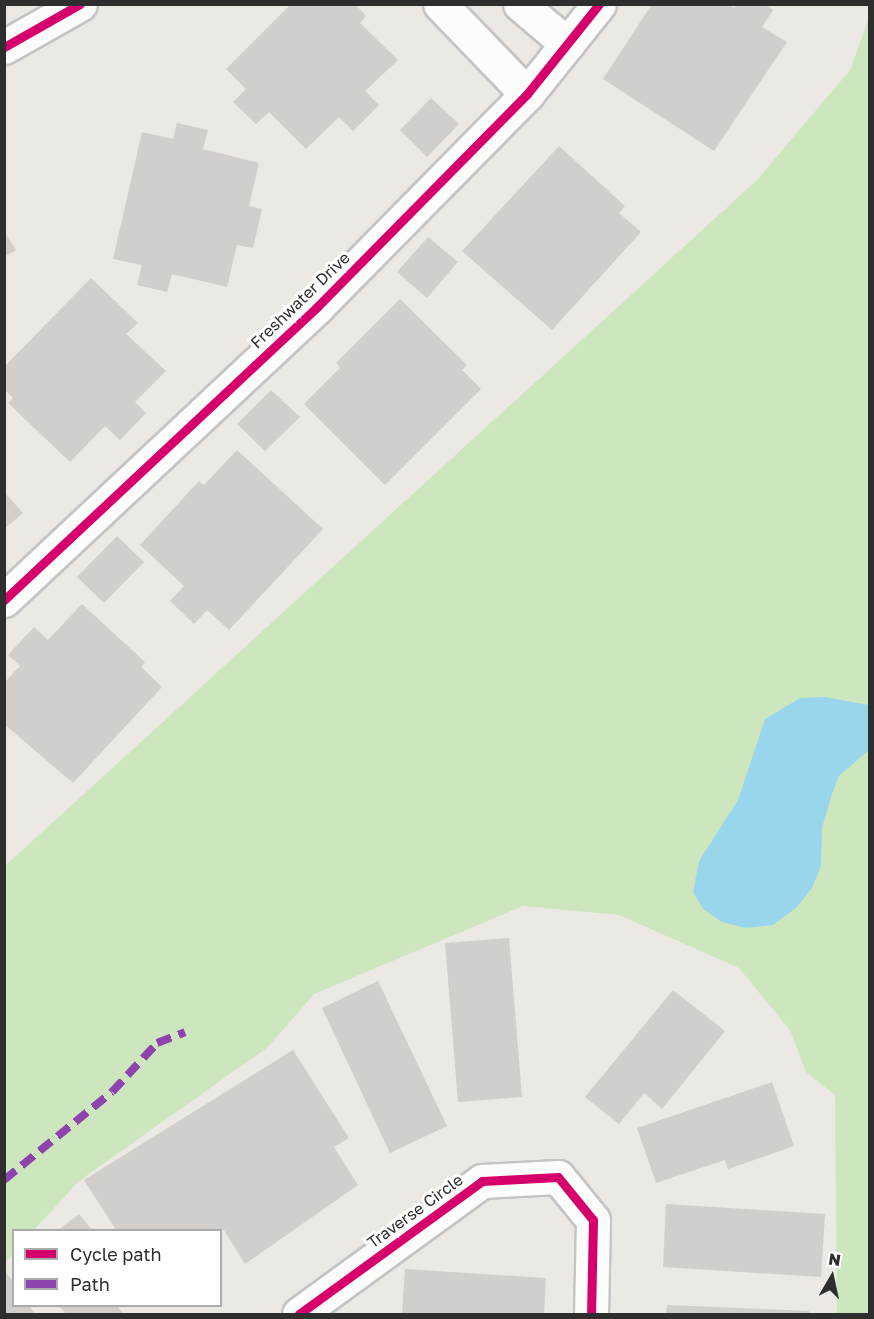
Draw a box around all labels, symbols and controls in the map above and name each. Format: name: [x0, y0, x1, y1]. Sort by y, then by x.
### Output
street label: Freshwater Drive: [247, 248, 353, 352]
street label: Traverse Circle: [363, 1170, 467, 1252]
legend: [12, 1229, 222, 1307]
text: Cycle path: [70, 1243, 162, 1265]
north arrow: [802, 1247, 862, 1307]
text: N: [827, 1248, 842, 1270]
text: Path: [70, 1273, 110, 1295]

